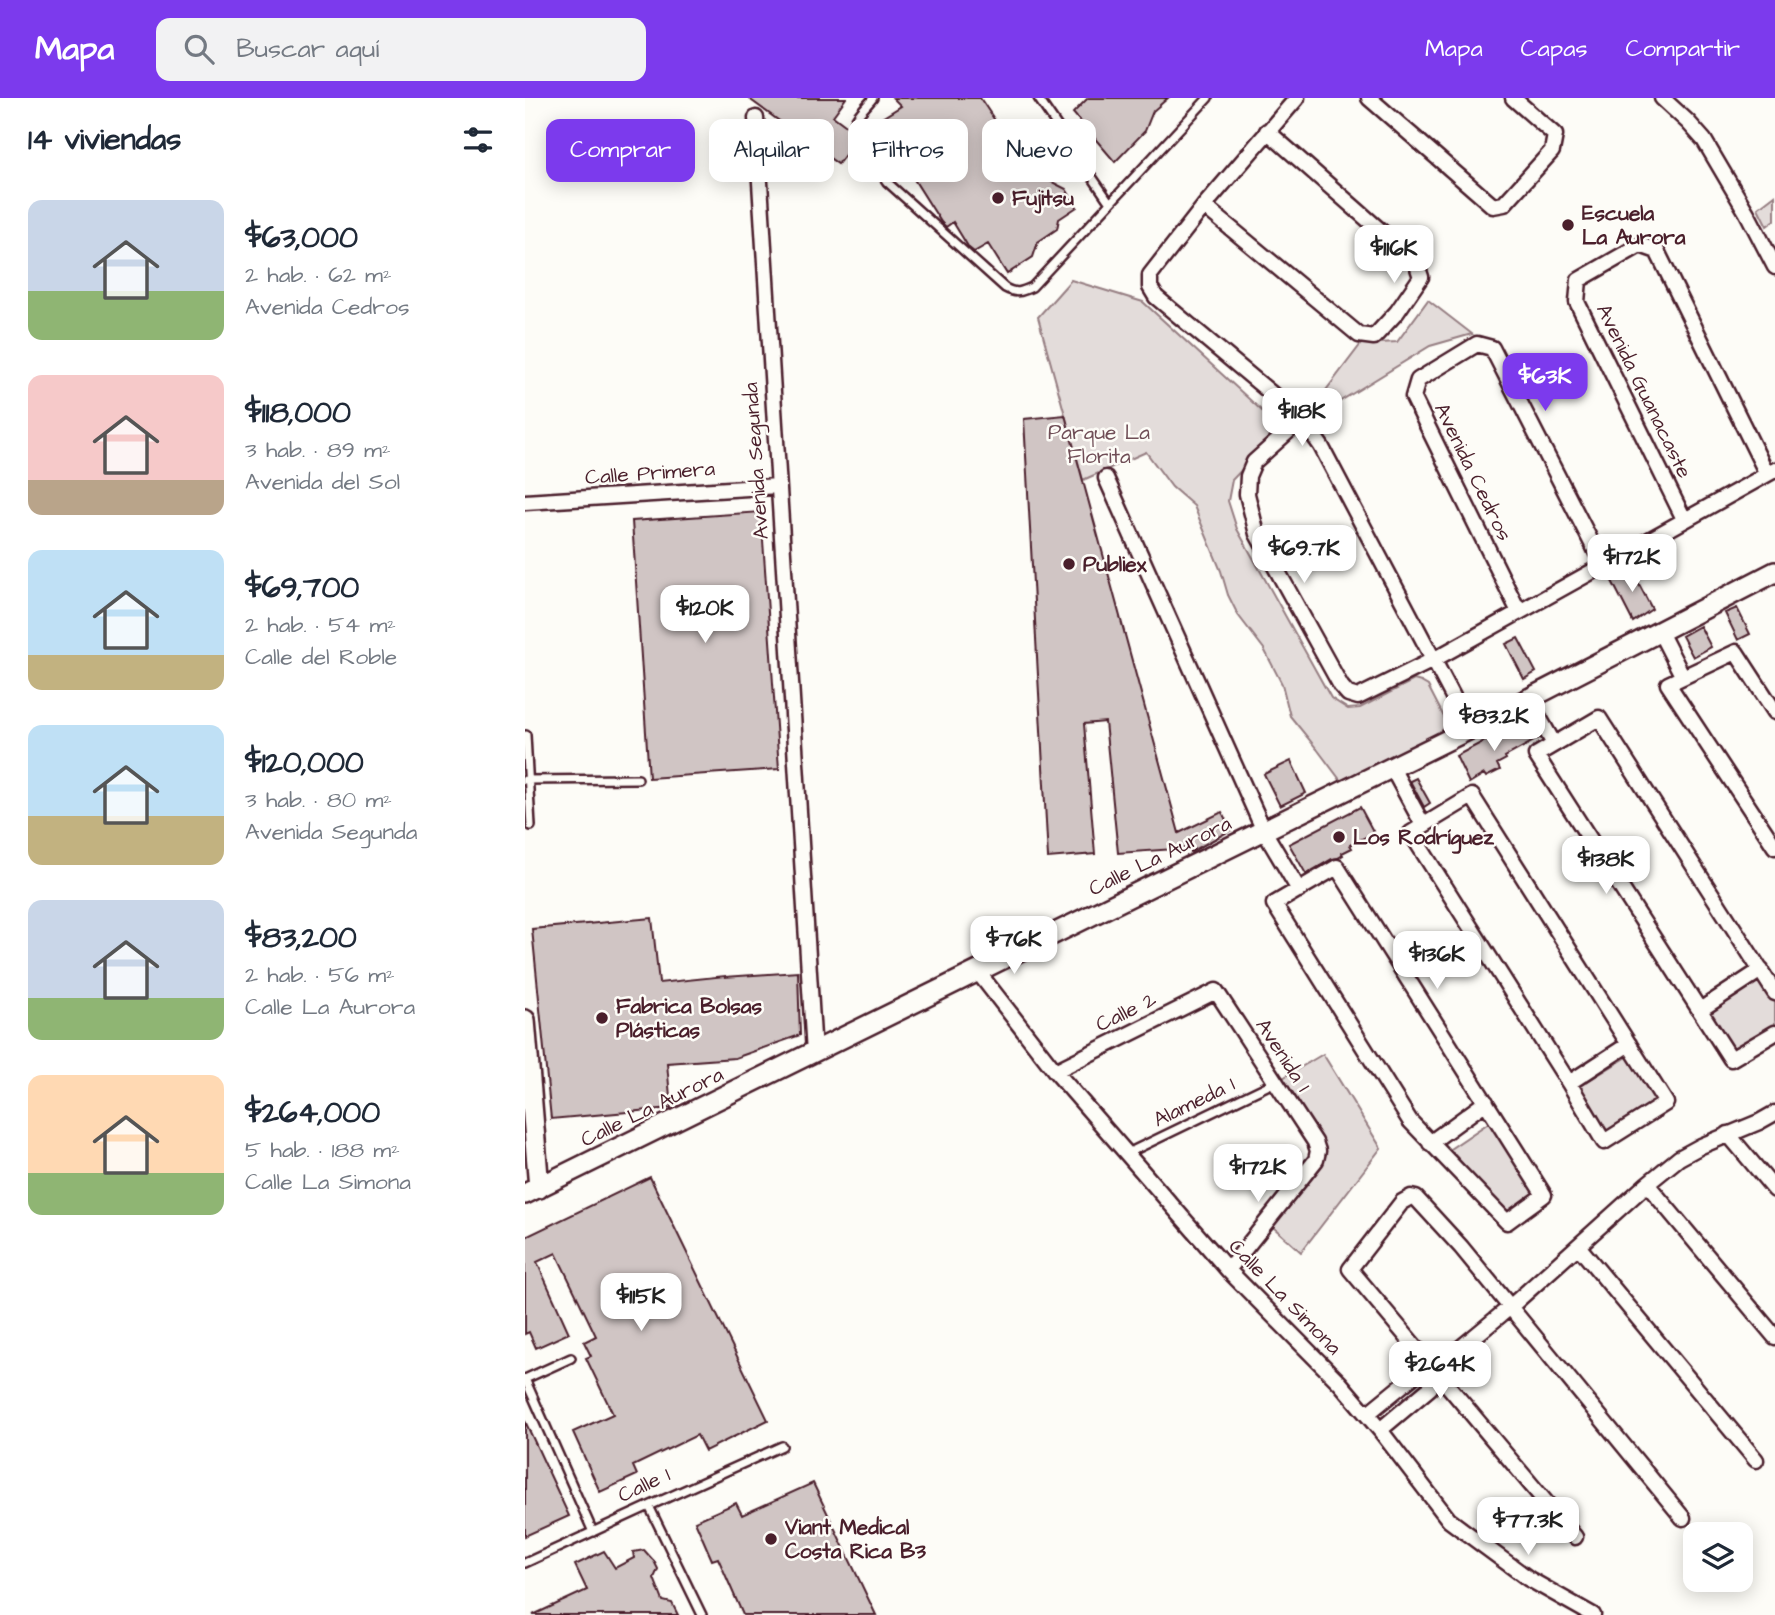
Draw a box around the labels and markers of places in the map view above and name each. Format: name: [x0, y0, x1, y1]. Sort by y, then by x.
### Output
place label: Fujitsu: [1012, 184, 1074, 214]
marker: Fujitsu: [990, 190, 1006, 206]
place label: Escuela La Aurora: [1582, 199, 1686, 252]
marker: Escuela La Aurora: [1560, 217, 1576, 233]
pin: $116K: [1345, 226, 1443, 285]
pin: $63K: [1504, 354, 1586, 413]
pin: $118K: [1253, 388, 1351, 448]
pin: $69.7K: [1247, 526, 1361, 585]
pin: $172K: [1583, 534, 1681, 594]
place label: Publiex: [1083, 550, 1148, 579]
marker: Publiex: [1061, 556, 1077, 572]
pin: $120K: [656, 586, 754, 645]
pin: $83.2K: [1437, 694, 1551, 753]
place label: Los Rodríguez: [1353, 823, 1494, 854]
marker: Los Rodríguez: [1331, 829, 1347, 845]
pin: $138K: [1557, 836, 1655, 896]
pin: $76K: [973, 916, 1055, 976]
pin: $136K: [1388, 932, 1486, 991]
place label: Fabrica Bolsas Plásticas: [616, 992, 762, 1045]
marker: Fabrica Bolsas Plásticas: [594, 1010, 610, 1026]
pin: $172K: [1209, 1144, 1307, 1204]
pin: $115K: [592, 1274, 690, 1333]
pin: $264K: [1391, 1342, 1489, 1401]
pin: $77.3K: [1471, 1498, 1585, 1557]
place label: Viant Medical Costa Rica B3: [784, 1513, 926, 1566]
marker: Viant Medical Costa Rica B3: [763, 1531, 779, 1547]

